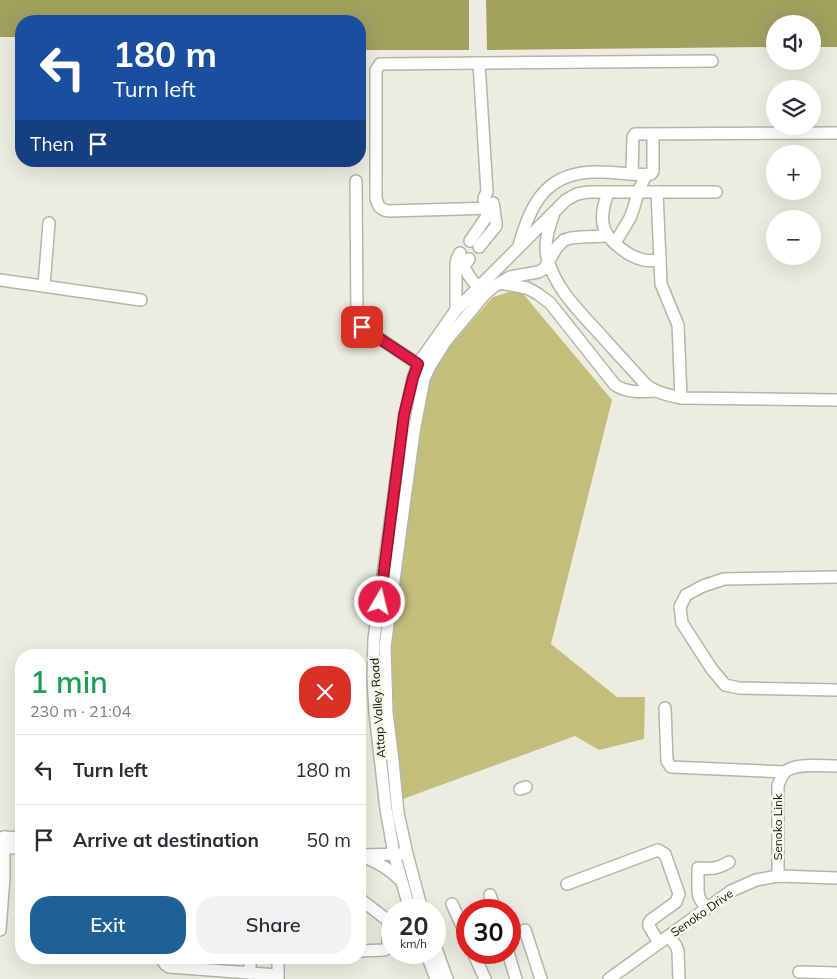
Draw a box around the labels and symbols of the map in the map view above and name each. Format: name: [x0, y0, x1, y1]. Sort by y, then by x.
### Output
pin: [341, 306, 383, 348]
position arrow: [353, 575, 405, 627]
street label: Attap Valley Road: [367, 657, 388, 759]
street label: Senoko Link: [770, 793, 785, 860]
street label: Senoko Drive: [668, 886, 736, 940]
speed limit sign: 30: [456, 899, 521, 964]

